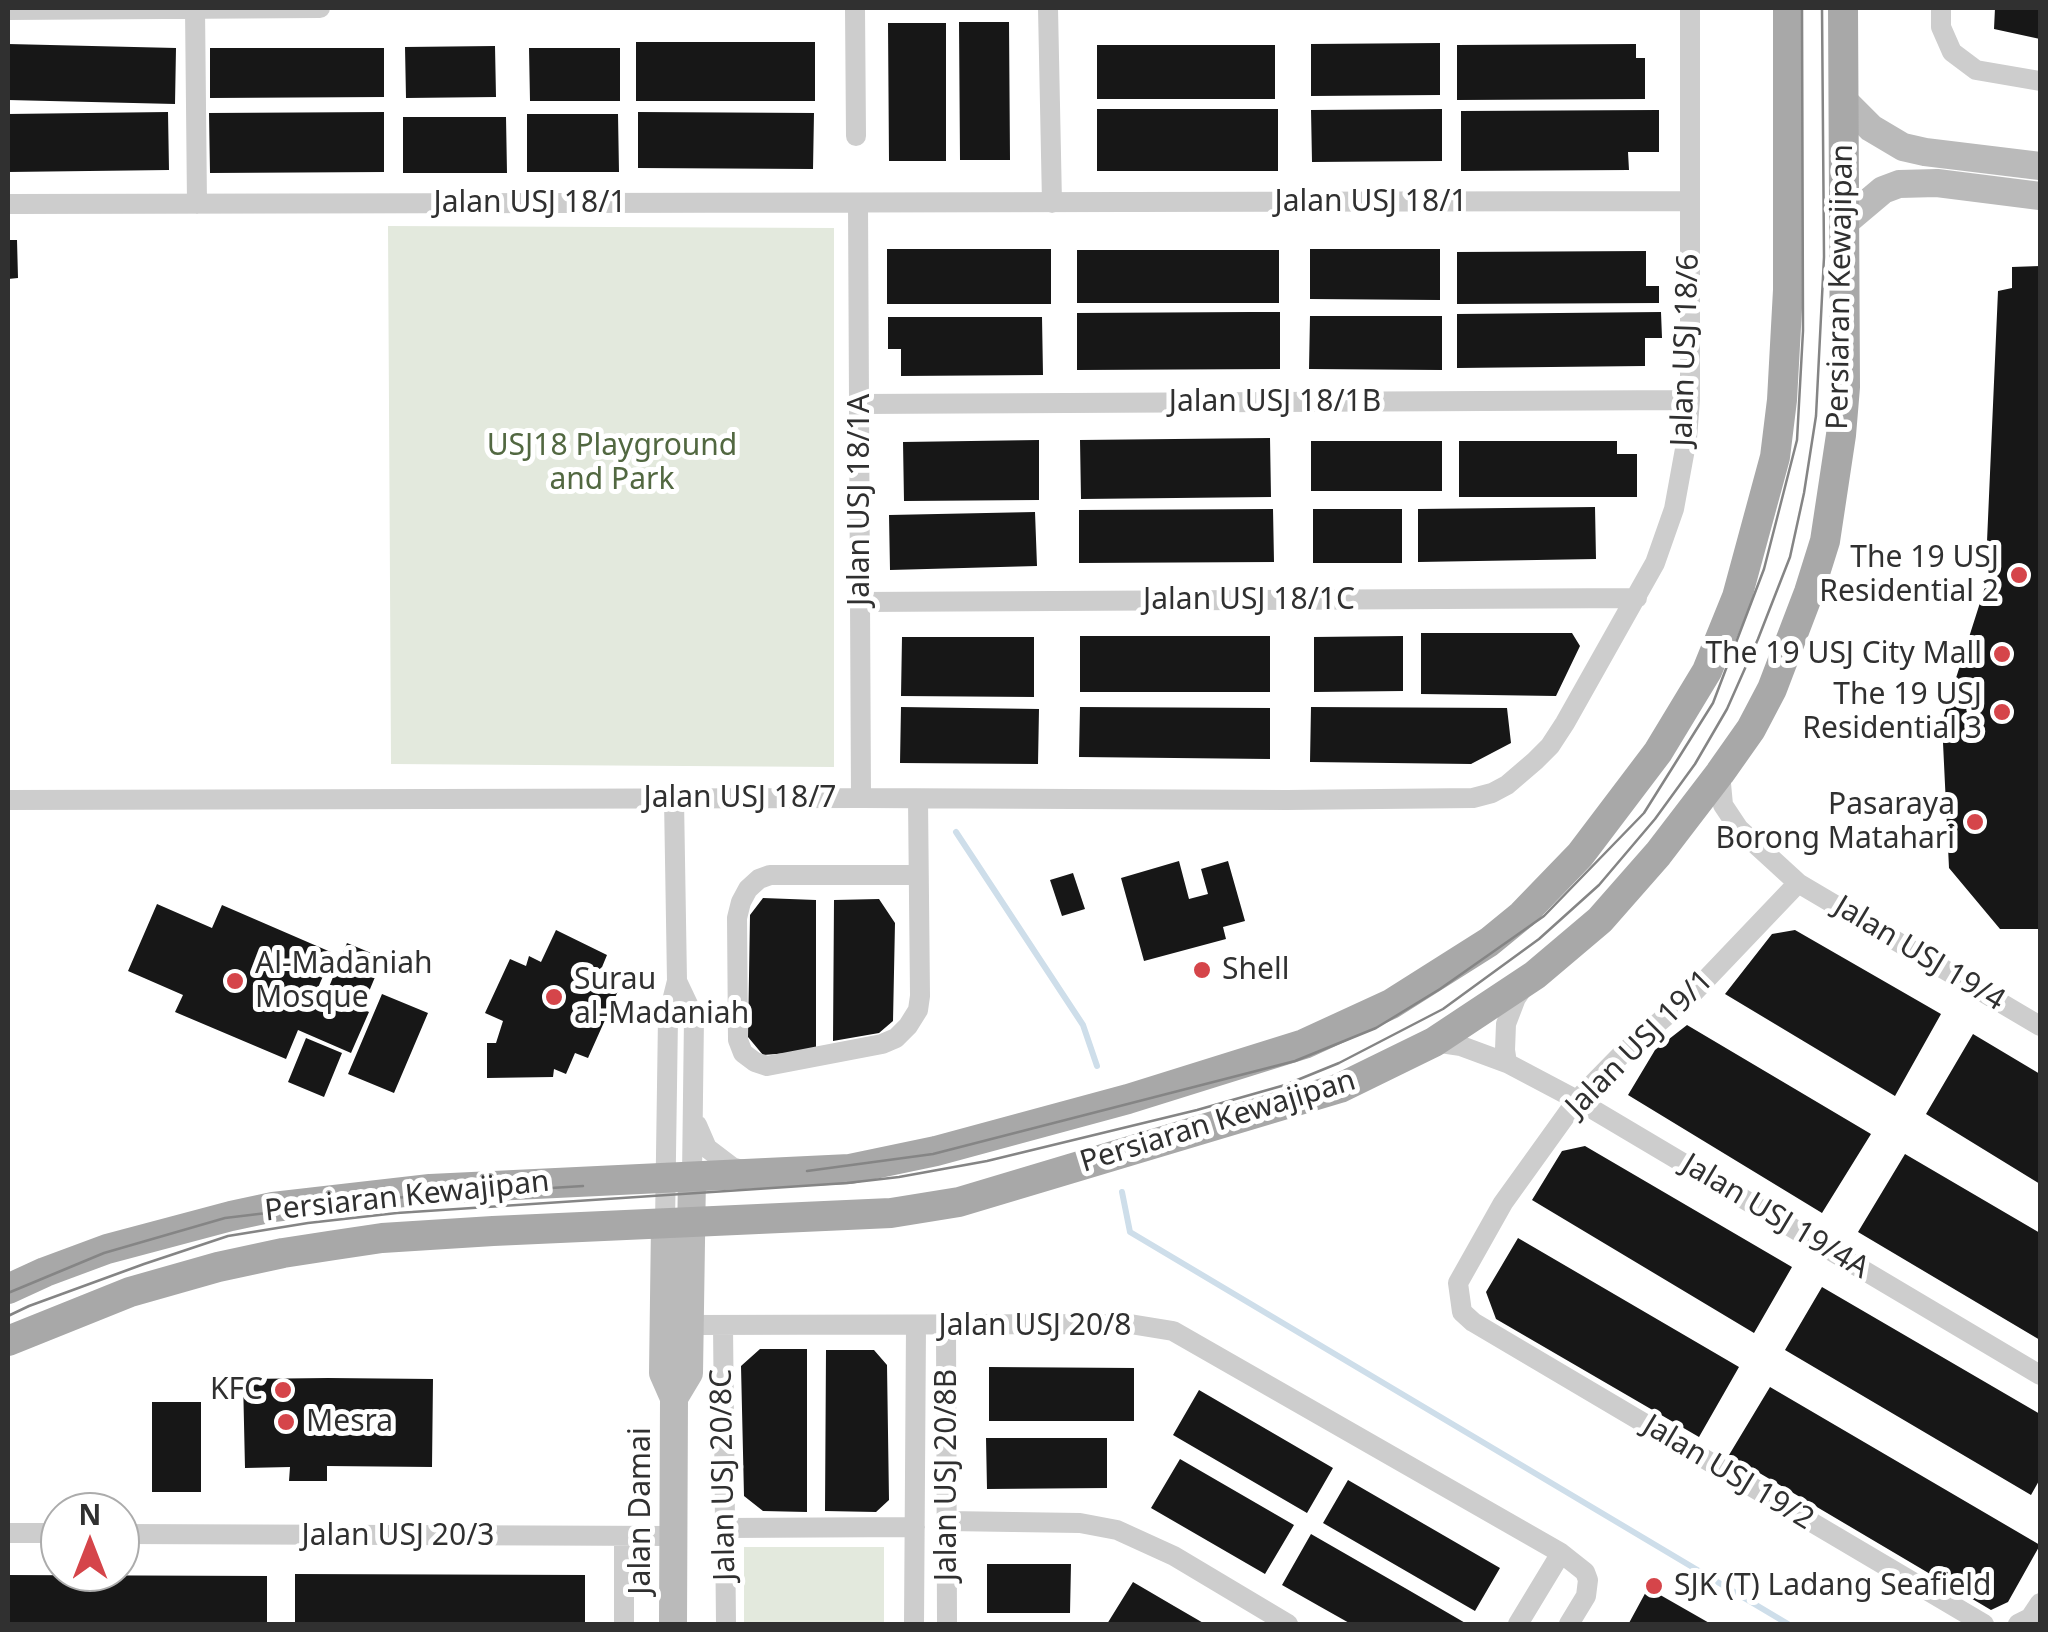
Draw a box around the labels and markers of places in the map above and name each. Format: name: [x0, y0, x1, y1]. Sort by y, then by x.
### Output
place label: The 19 USJ Residential 2: [1819, 540, 1999, 610]
marker: The 19 USJ Residential 2: [2008, 564, 2030, 586]
place label: The 19 USJ City Mall: [1705, 636, 1982, 672]
marker: The 19 USJ City Mall: [1991, 643, 2013, 665]
place label: The 19 USJ Residential 3: [1802, 677, 1982, 748]
marker: The 19 USJ Residential 3: [1991, 701, 2013, 723]
place label: Pasaraya Borong Matahari: [1715, 787, 1955, 858]
marker: Pasaraya Borong Matahari: [1964, 811, 1986, 833]
place label: Al-Madaniah Mosque: [255, 946, 433, 1016]
place label: Shell: [1222, 952, 1289, 988]
marker: Shell: [1191, 959, 1213, 981]
place label: Surau al-Madaniah: [574, 962, 749, 1032]
marker: Al-Madaniah Mosque: [224, 970, 246, 992]
marker: Surau al-Madaniah: [543, 986, 565, 1008]
place label: KFC: [210, 1372, 263, 1408]
marker: KFC: [272, 1379, 294, 1401]
place label: Mesra: [306, 1404, 393, 1440]
marker: Mesra: [275, 1411, 297, 1433]
place label: SJK (T) Ladang Seafield: [1674, 1568, 1992, 1604]
marker: SJK (T) Ladang Seafield: [1643, 1575, 1665, 1597]

